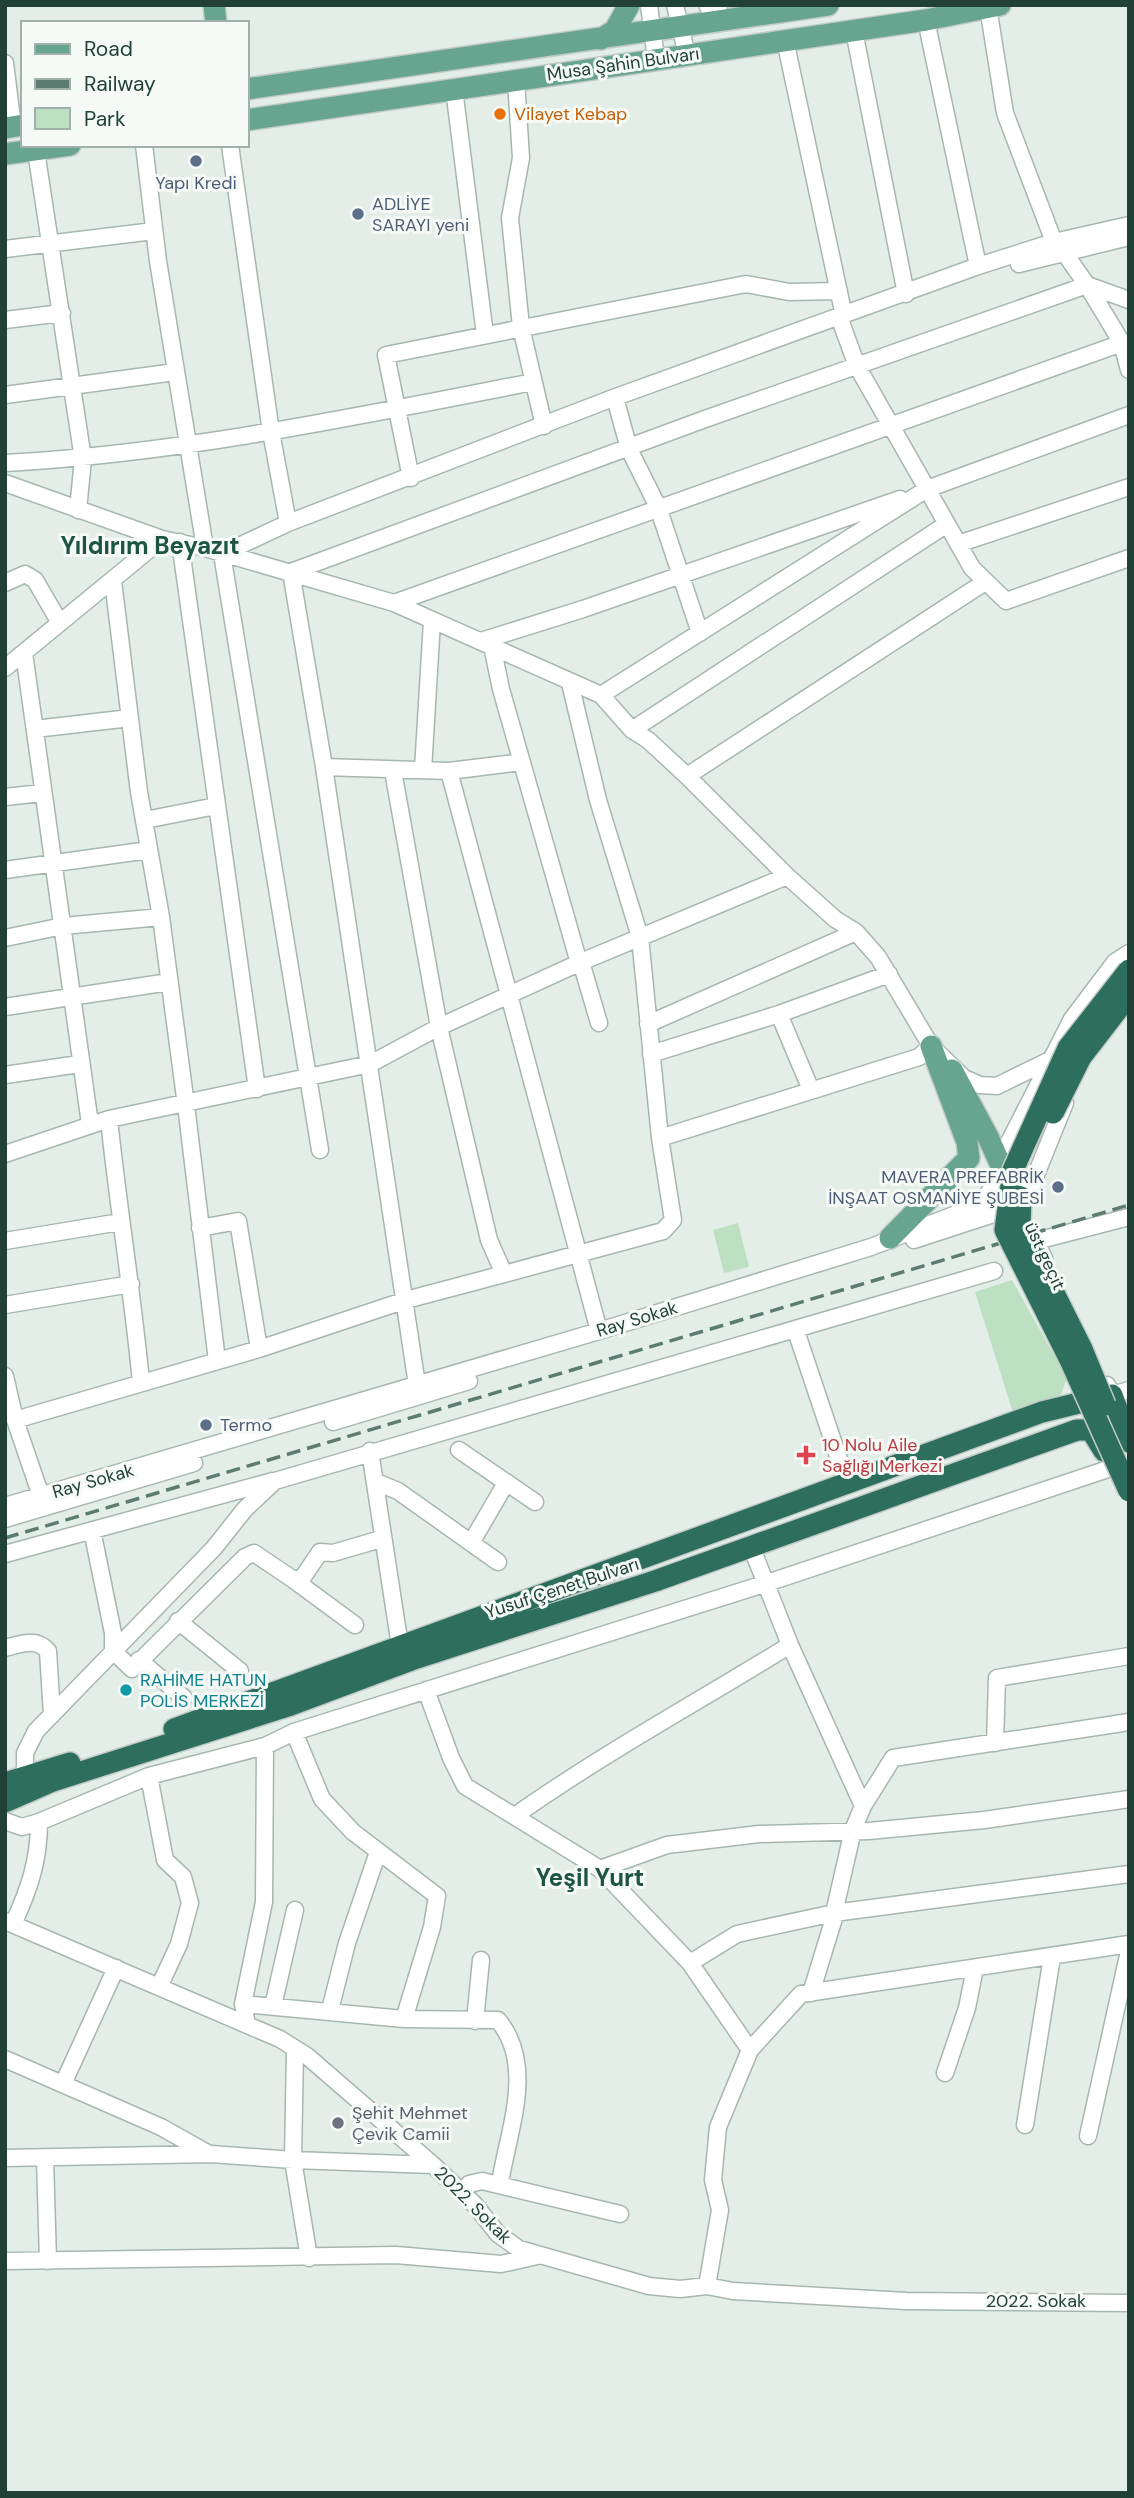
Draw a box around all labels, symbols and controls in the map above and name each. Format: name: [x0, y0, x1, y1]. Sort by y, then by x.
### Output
legend: [21, 21, 248, 147]
text: Road: [84, 35, 133, 63]
street label: Musa Şahin Bulvarı: [545, 41, 701, 87]
text: Railway: [84, 70, 156, 98]
place label: Vilayet Kebap: [514, 102, 627, 126]
text: Park: [84, 105, 126, 133]
marker: Vilayet Kebap: [492, 106, 508, 122]
marker: Yapı Kredi: [188, 153, 204, 169]
place label: Yapı Kredi: [155, 171, 237, 195]
place label: ADLİYE SARAYI yeni: [372, 192, 469, 237]
marker: ADLİYE SARAYI yeni: [350, 206, 366, 222]
district label: Yıldırım Beyazıt: [60, 530, 240, 561]
place label: MAVERA PREFABRİK İNŞAAT OSMANİYE ŞUBESİ: [828, 1165, 1044, 1210]
marker: MAVERA PREFABRİK İNŞAAT OSMANİYE ŞUBESİ: [1050, 1179, 1066, 1195]
street label: üst geçit: [1019, 1218, 1071, 1294]
street label: Ray Sokak: [593, 1295, 681, 1343]
place label: Termo: [220, 1413, 272, 1437]
marker: Termo: [198, 1417, 214, 1433]
place label: 10 Nolu Aile Sağlığı Merkezi: [822, 1433, 942, 1478]
marker: 10 Nolu Aile Sağlığı Merkezi: [796, 1445, 816, 1465]
street label: Ray Sokak: [49, 1458, 137, 1504]
street label: Yusuf Çenet Bulvarı: [482, 1552, 642, 1624]
place label: RAHİME HATUN POLİS MERKEZİ: [140, 1668, 266, 1713]
marker: RAHİME HATUN POLİS MERKEZİ: [118, 1682, 134, 1698]
district label: Yeşil Yurt: [536, 1862, 644, 1893]
place label: Şehit Mehmet Çevik Camii: [352, 2101, 468, 2146]
marker: Şehit Mehmet Çevik Camii: [330, 2115, 346, 2131]
street label: 2022. Sokak: [429, 2161, 517, 2249]
street label: 2022. Sokak: [986, 2289, 1086, 2313]

